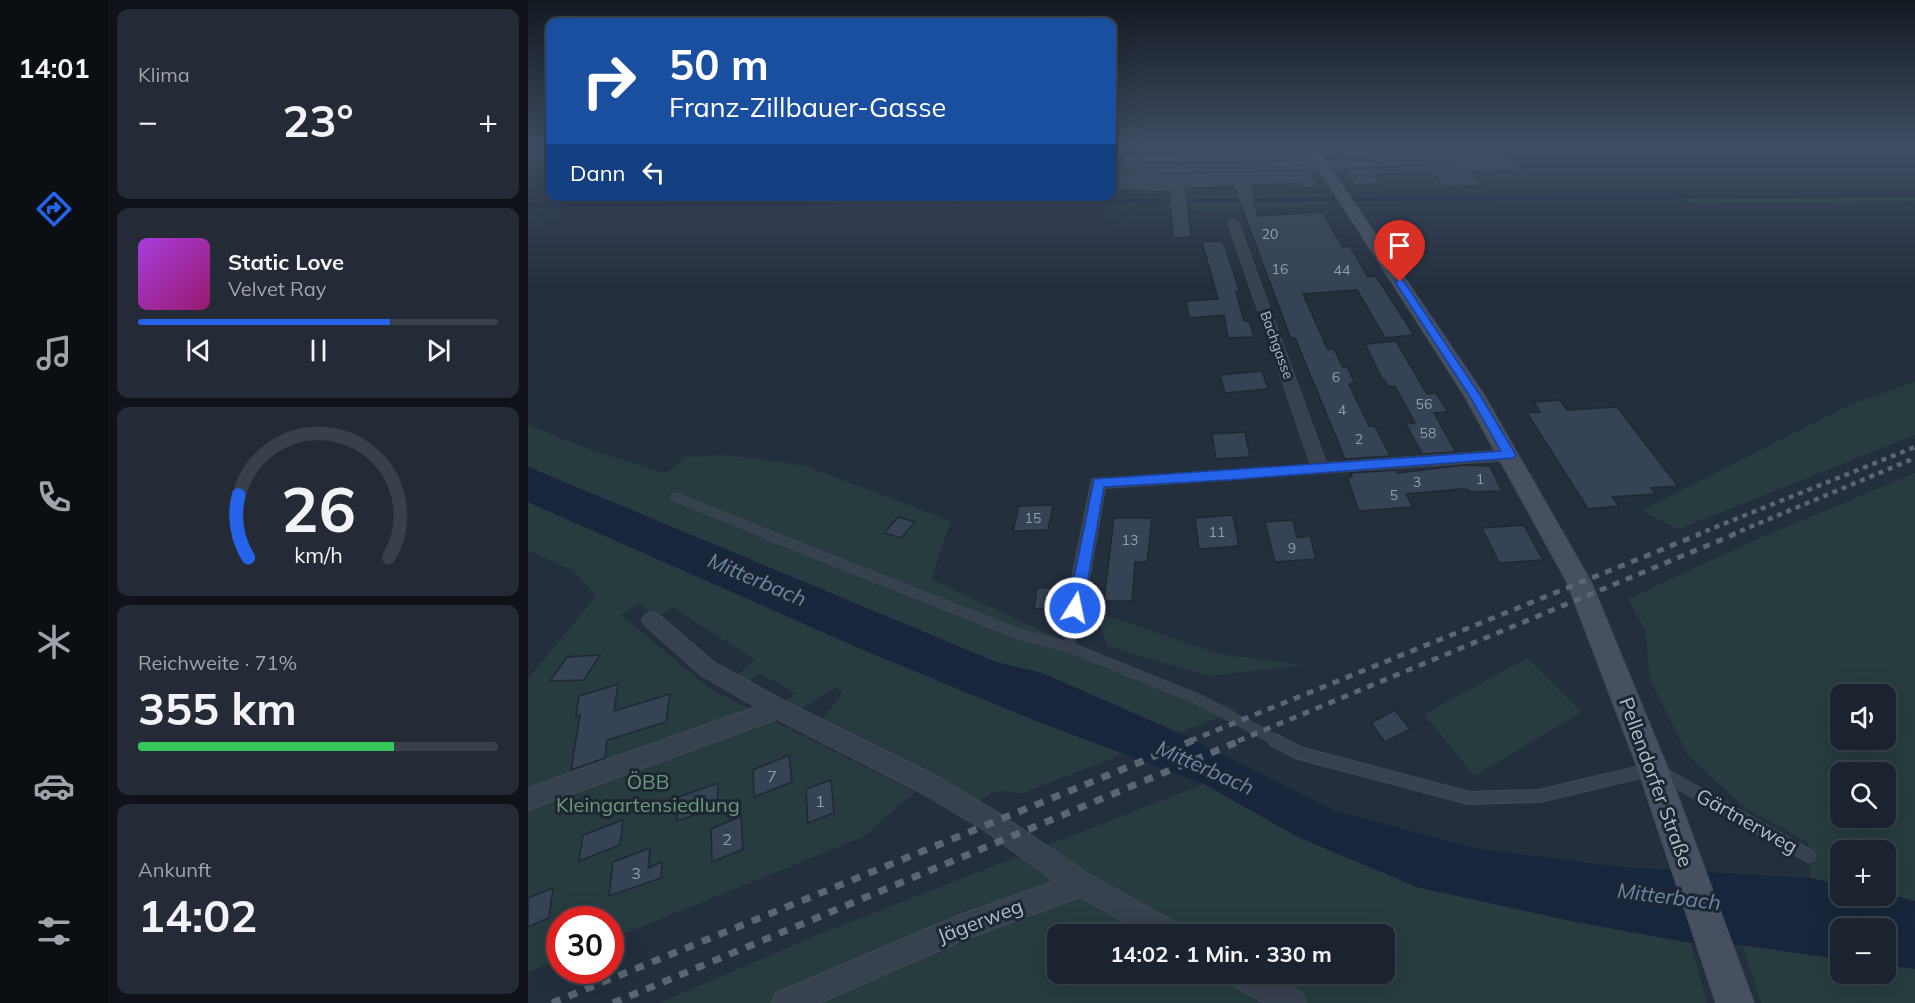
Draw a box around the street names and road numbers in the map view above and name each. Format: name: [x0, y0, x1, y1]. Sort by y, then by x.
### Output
street label: Bachgasse: [1256, 308, 1298, 382]
street label: Pellendorfer Straße: [1614, 694, 1699, 870]
street label: Gärtnerweg: [1692, 782, 1802, 859]
street label: Jägerweg: [934, 893, 1026, 948]

